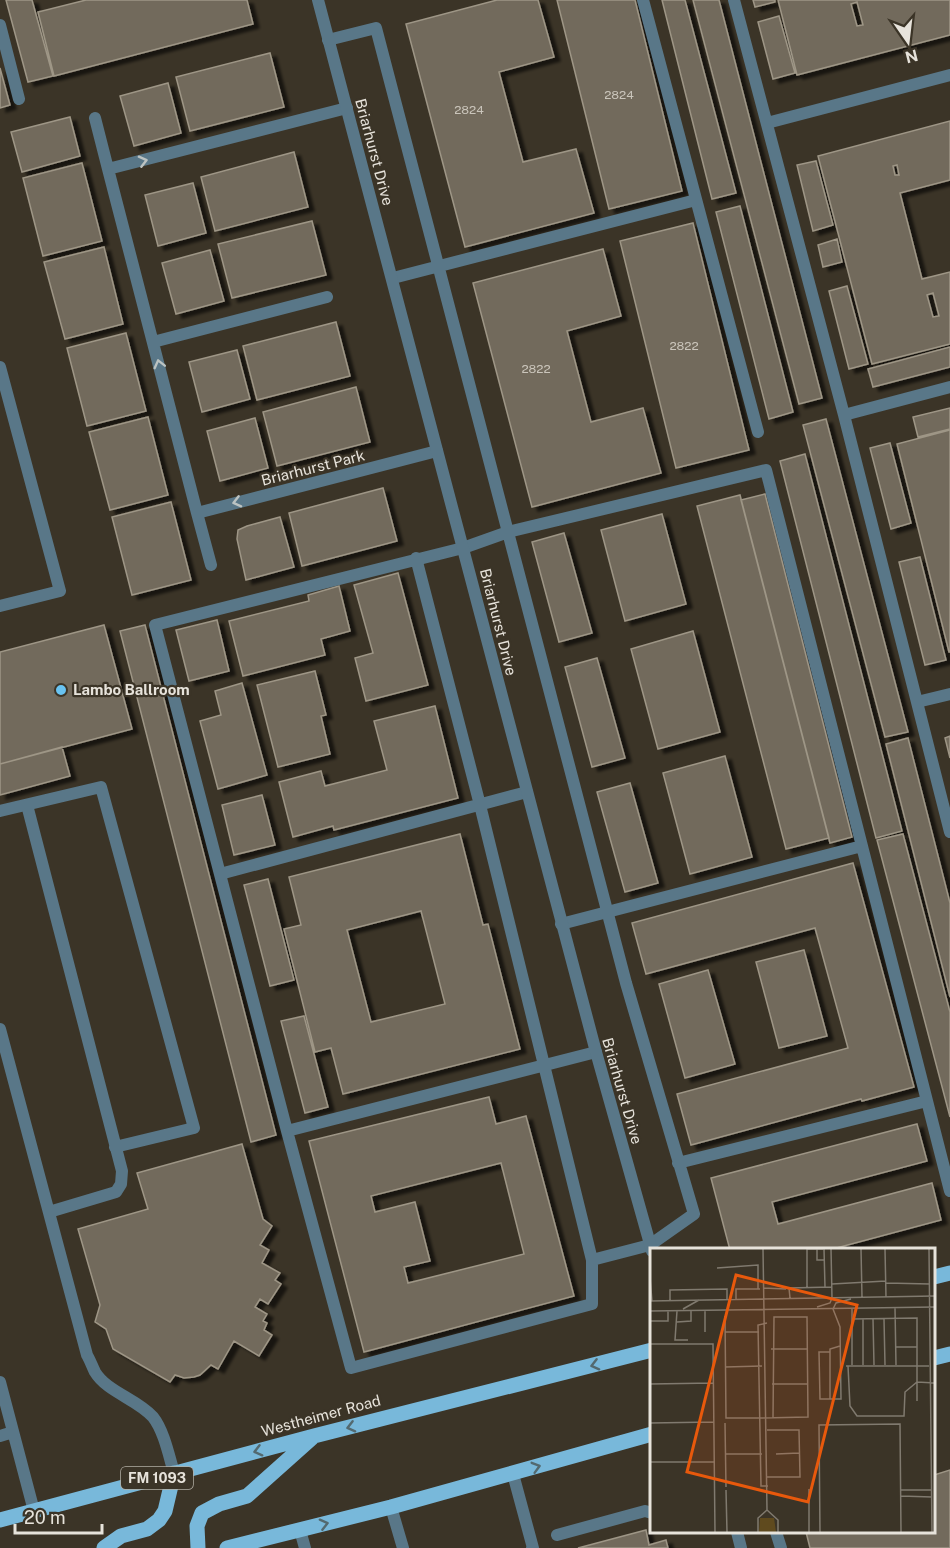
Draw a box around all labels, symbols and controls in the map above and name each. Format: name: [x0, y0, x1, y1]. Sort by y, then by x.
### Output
north arrow: [878, 12, 938, 72]
text: N: [903, 45, 920, 67]
house number: 2824: [604, 88, 634, 102]
street label: Briarhurst Drive: [352, 97, 397, 207]
house number: 2824: [454, 103, 484, 117]
one-way arrow: [137, 155, 147, 168]
house number: 2822: [669, 339, 699, 353]
one-way arrow: [153, 360, 166, 370]
house number: 2822: [521, 362, 551, 376]
street label: Briarhurst Park: [259, 446, 366, 489]
one-way arrow: [233, 495, 243, 508]
street label: Briarhurst Drive: [477, 567, 520, 677]
place label: Lambo Ballroom: [73, 681, 190, 698]
marker: Lambo Ballroom: [54, 683, 68, 697]
street label: Briarhurst Drive: [599, 1036, 646, 1146]
inset map: [650, 1248, 935, 1533]
one-way arrow: [590, 1358, 601, 1370]
street label: Westheimer Road: [259, 1391, 382, 1440]
one-way arrow: [346, 1419, 356, 1432]
one-way arrow: [253, 1444, 264, 1456]
one-way arrow: [530, 1462, 541, 1474]
road number: FM 1093: [121, 1467, 193, 1489]
scale bar: [15, 1497, 102, 1535]
text: 20 m: [24, 1507, 66, 1528]
one-way arrow: [319, 1518, 329, 1531]

